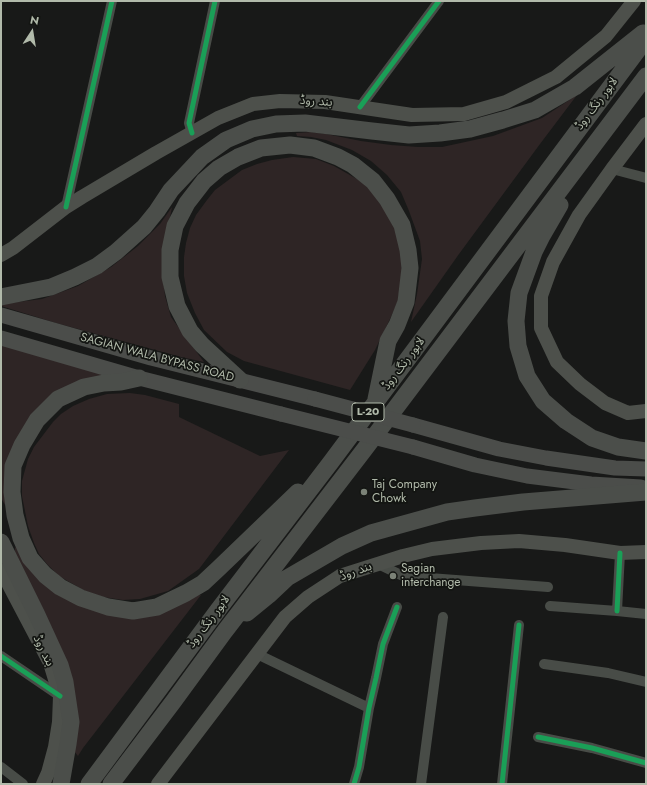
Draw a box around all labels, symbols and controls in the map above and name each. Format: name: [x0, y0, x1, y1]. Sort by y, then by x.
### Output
north arrow: [12, 12, 52, 52]
text: N: [29, 12, 40, 29]
street label: لاہور رنگ روڈ: [573, 75, 621, 133]
street label: بند روڈ: [299, 94, 333, 110]
street label: SAGIAN WALA BYPASS ROAD: [79, 331, 235, 385]
street label: لاہور رنگ روڈ: [380, 335, 428, 393]
road number: L-20: [352, 403, 384, 421]
place label: Taj Company Chowk: [372, 478, 437, 506]
marker: Taj Company Chowk: [359, 487, 369, 497]
street label: بند روڈ: [338, 560, 374, 584]
place label: Sagian interchange: [401, 562, 461, 590]
marker: Sagian interchange: [388, 571, 398, 581]
street label: لاہور رنگ روڈ: [185, 593, 233, 651]
street label: بند روڈ: [29, 633, 57, 669]

